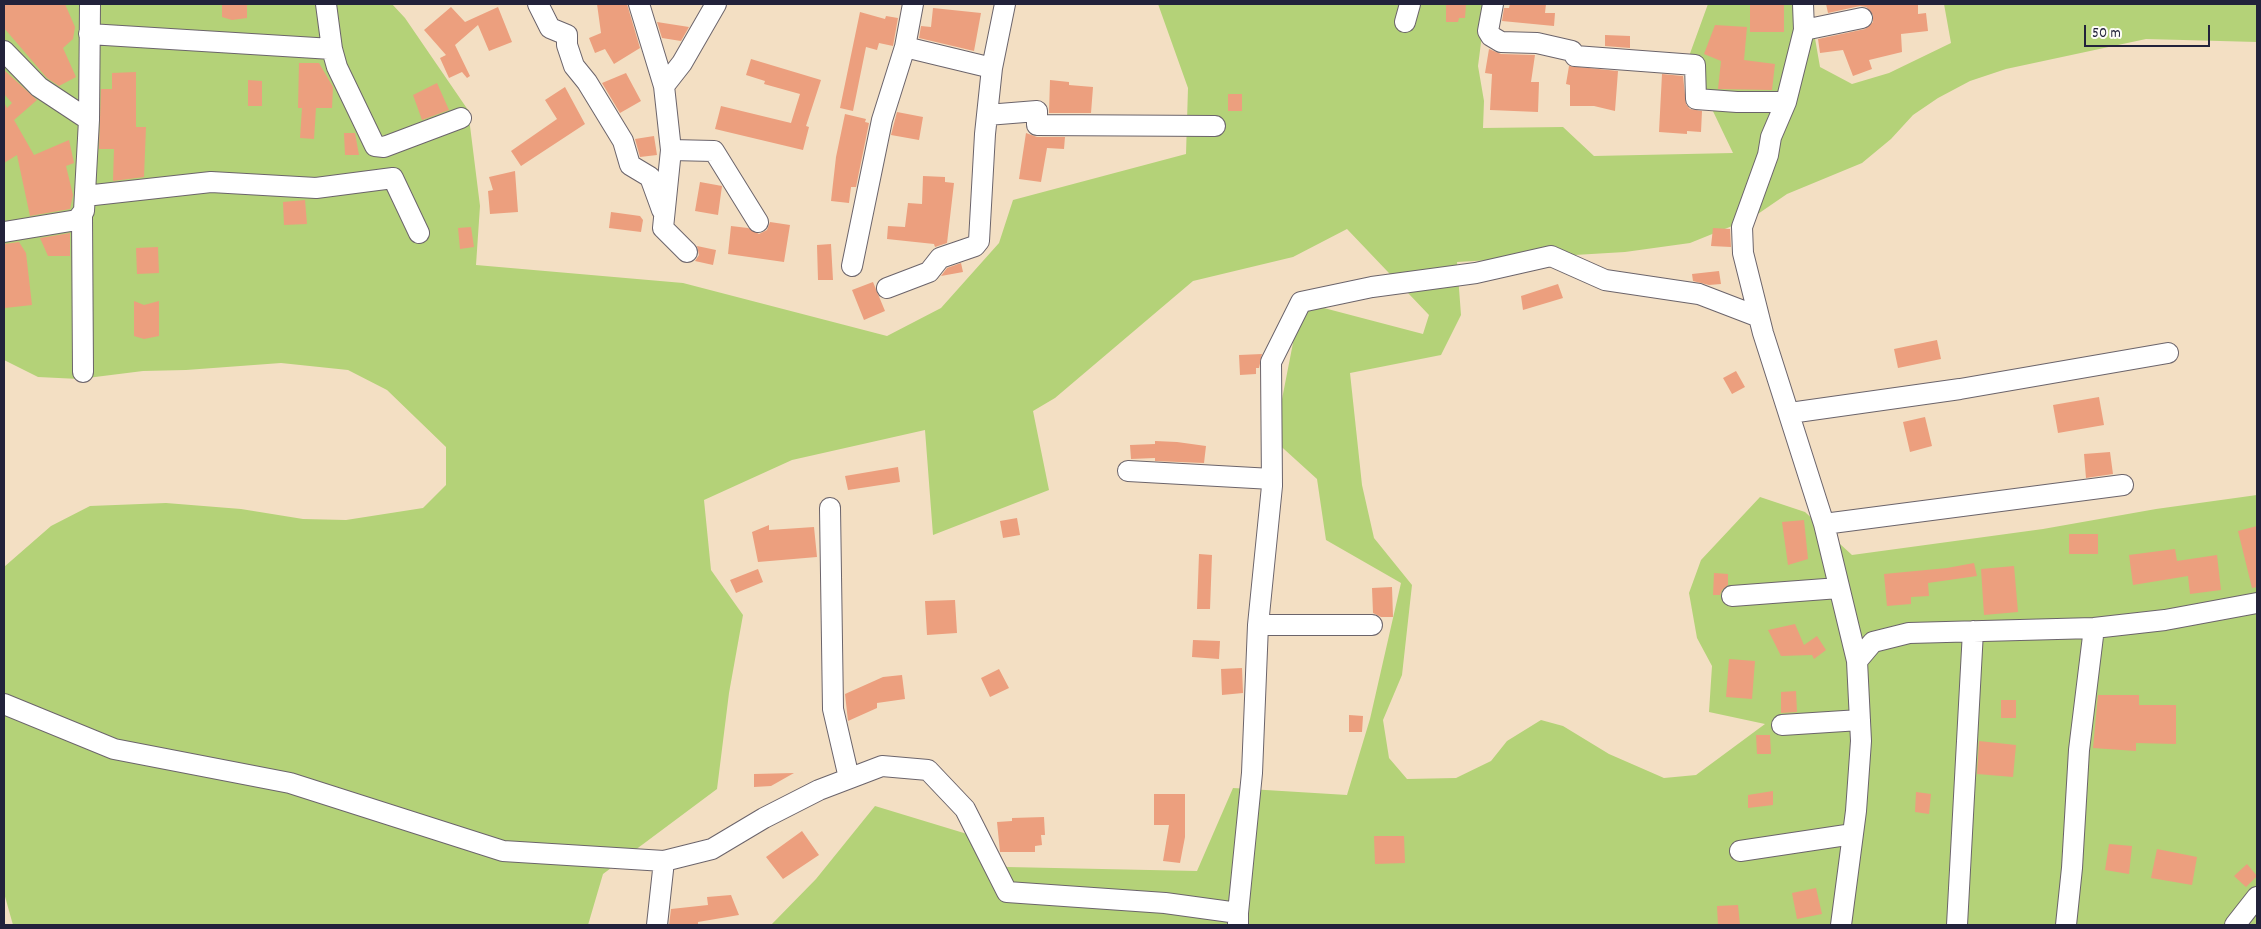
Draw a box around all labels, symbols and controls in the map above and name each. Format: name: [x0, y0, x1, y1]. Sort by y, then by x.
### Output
scale bar: [2086, 15, 2212, 47]
text: 50 m: [2092, 23, 2121, 45]

